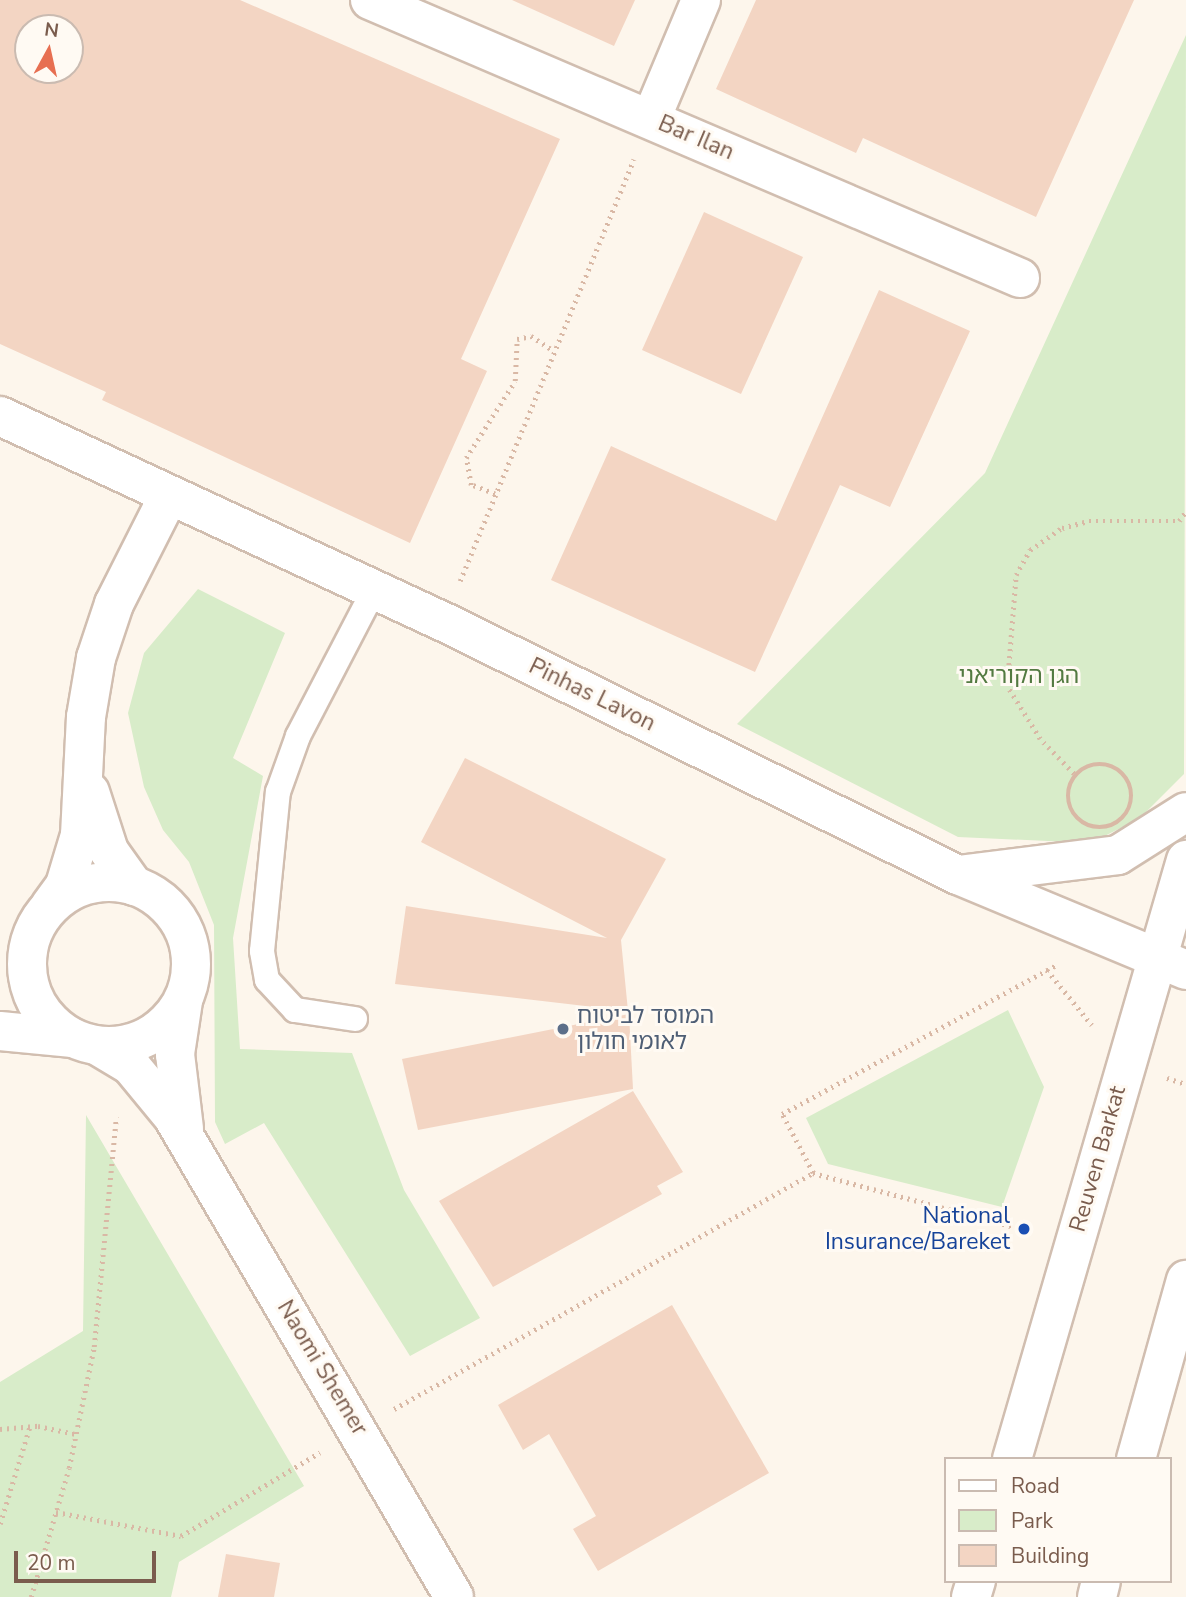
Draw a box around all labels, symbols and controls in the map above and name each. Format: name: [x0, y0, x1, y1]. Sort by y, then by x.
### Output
north arrow: [14, 14, 84, 84]
text: N: [43, 16, 60, 44]
street label: Bar Ilan: [654, 110, 738, 166]
street label: Pinhas Lavon: [524, 653, 660, 737]
park label: הגן הקוריאני: [959, 662, 1079, 690]
place label: המוסד לביטוח לאומי חולון: [577, 1002, 714, 1056]
marker: המוסד לביטוח לאומי חולון: [555, 1021, 571, 1037]
street label: Reuven Barkat: [1064, 1083, 1132, 1235]
place label: National Insurance/Bareket: [825, 1202, 1010, 1256]
marker: National Insurance/Bareket: [1016, 1221, 1032, 1237]
street label: Naomi Shemer: [271, 1296, 373, 1440]
legend: [944, 1457, 1172, 1583]
text: Road: [1011, 1472, 1060, 1500]
text: Park: [1011, 1507, 1053, 1535]
scale bar: [18, 1538, 159, 1582]
text: Building: [1011, 1542, 1089, 1570]
text: 20 m: [27, 1549, 76, 1577]

